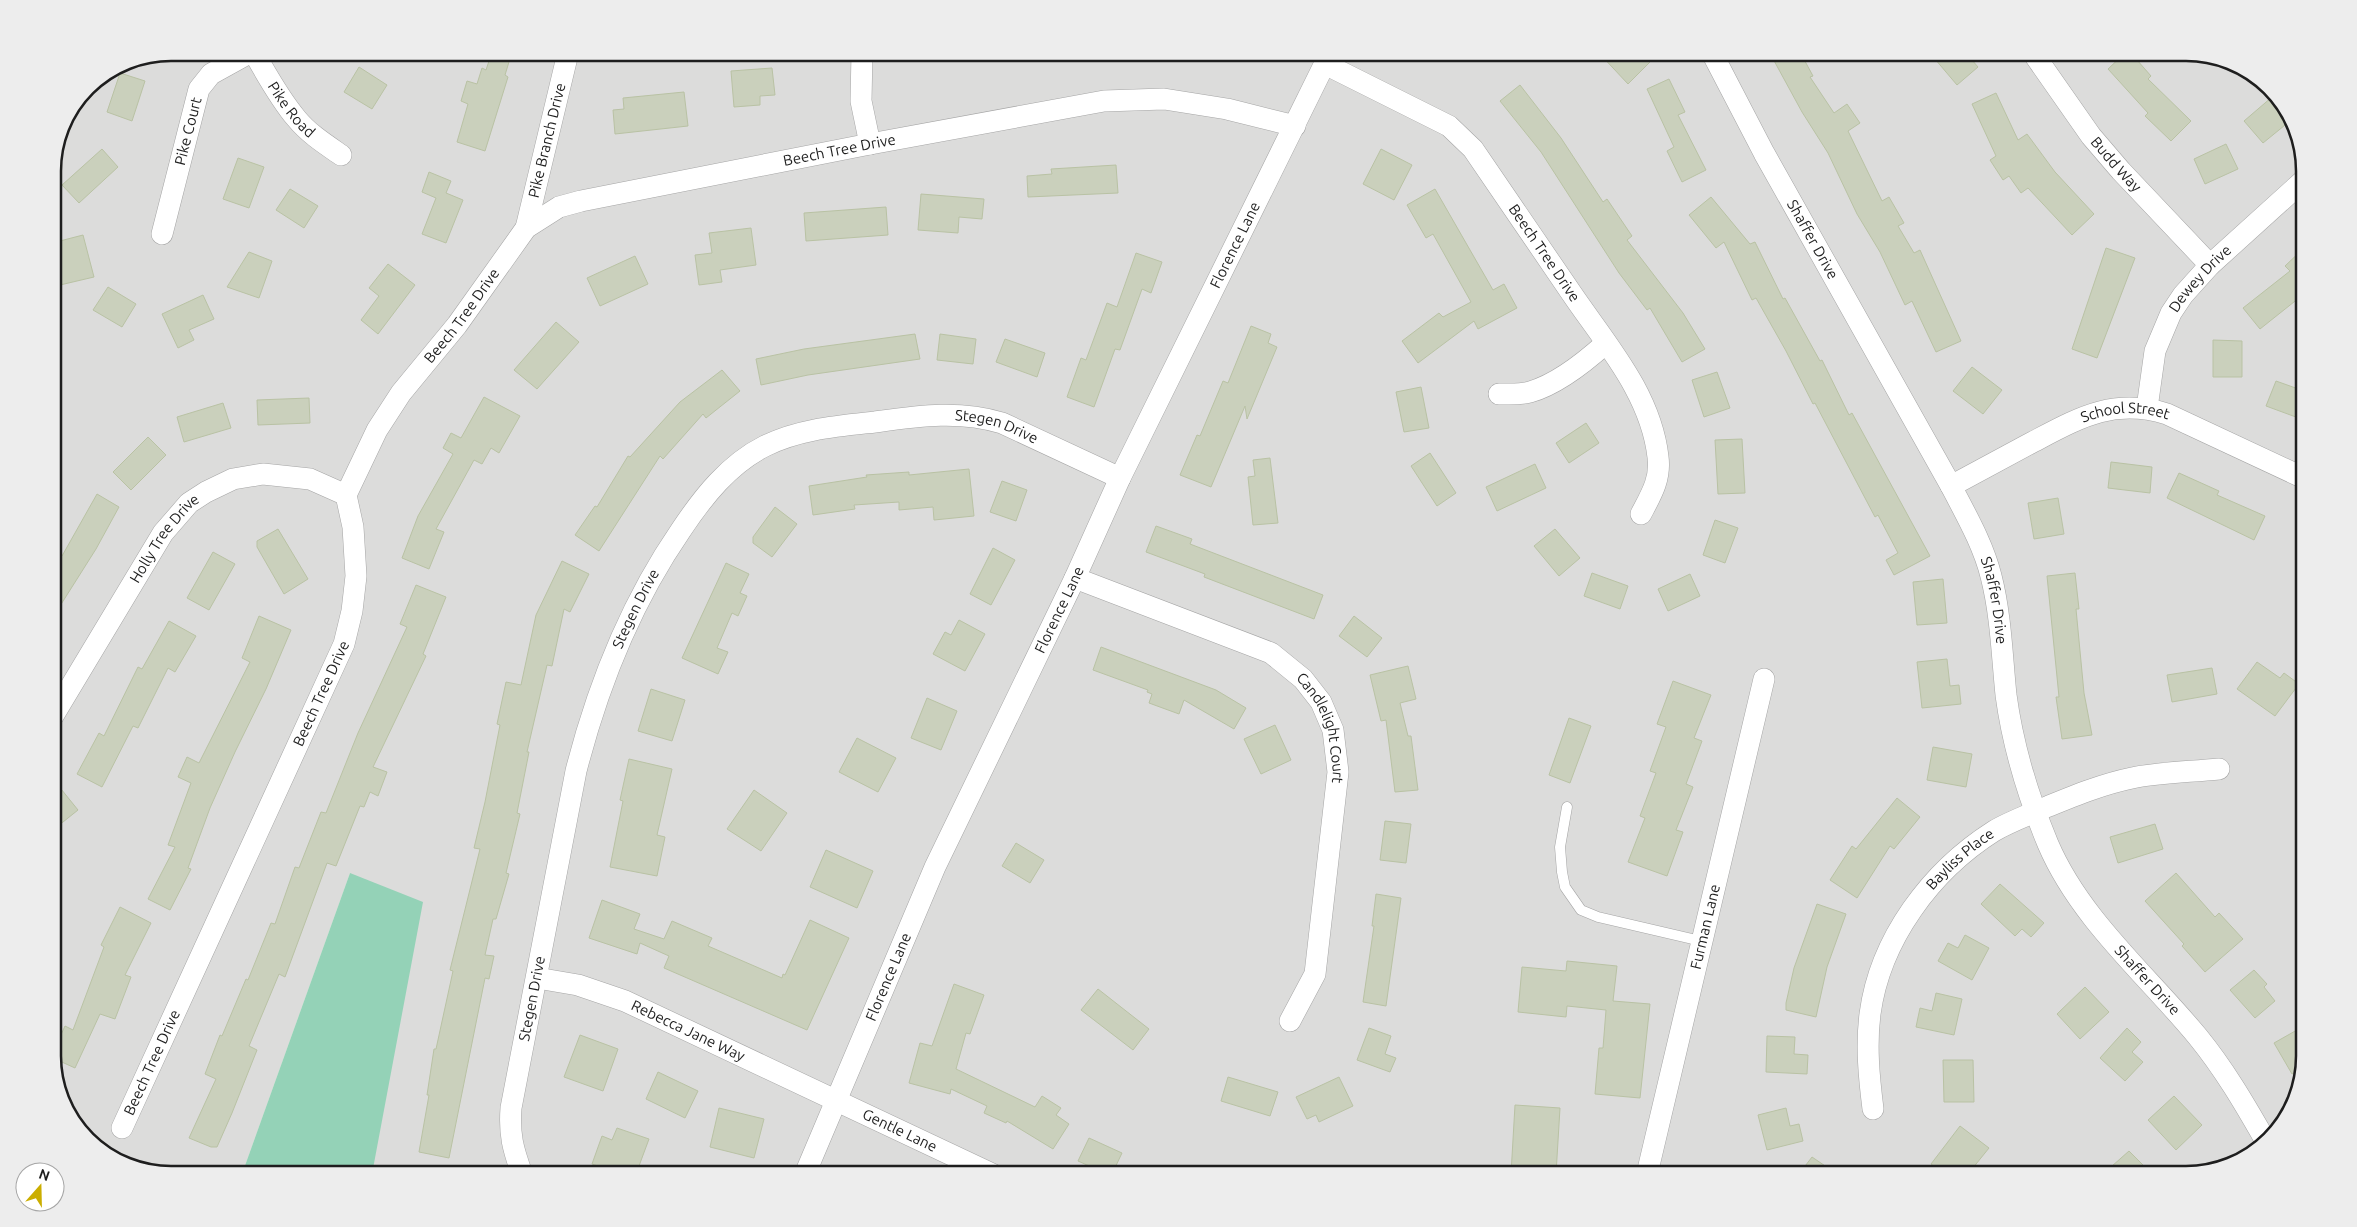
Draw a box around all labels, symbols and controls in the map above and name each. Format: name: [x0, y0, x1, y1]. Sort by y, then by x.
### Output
street label: Pike Road: [265, 78, 319, 141]
street label: Pike Branch Drive: [525, 81, 569, 200]
street label: Pike Court: [171, 95, 205, 167]
street label: Beech Tree Drive: [782, 130, 897, 169]
street label: Budd Way: [2087, 133, 2145, 195]
street label: Shaffer Drive: [1784, 197, 1842, 282]
street label: Florence Lane: [1206, 199, 1263, 291]
street label: Beech Tree Drive: [1505, 201, 1584, 305]
street label: Dewey Drive: [2165, 241, 2234, 315]
street label: Beech Tree Drive: [420, 265, 503, 366]
street label: School Street: [2078, 399, 2172, 426]
street label: Stegen Drive: [955, 406, 1041, 447]
street label: Holly Tree Drive: [126, 490, 202, 586]
street label: Shaffer Drive: [1978, 554, 2011, 645]
street label: Florence Lane: [1031, 564, 1087, 656]
street label: Stegen Drive: [609, 566, 662, 651]
street label: Beech Tree Drive: [289, 638, 352, 749]
street label: Candlelight Court: [1294, 669, 1347, 784]
street label: Bayliss Place: [1922, 825, 1997, 893]
street label: Furman Lane: [1687, 882, 1723, 971]
street label: Florence Lane: [862, 930, 914, 1023]
street label: Shaffer Drive: [2112, 941, 2184, 1018]
street label: Stegen Drive: [515, 954, 548, 1043]
street label: Rebecca Jane Way: [629, 996, 748, 1064]
street label: Beech Tree Drive: [120, 1007, 183, 1118]
street label: Gentle Lane: [860, 1105, 940, 1155]
north arrow: [15, 1162, 65, 1212]
text: N: [37, 1165, 52, 1184]

